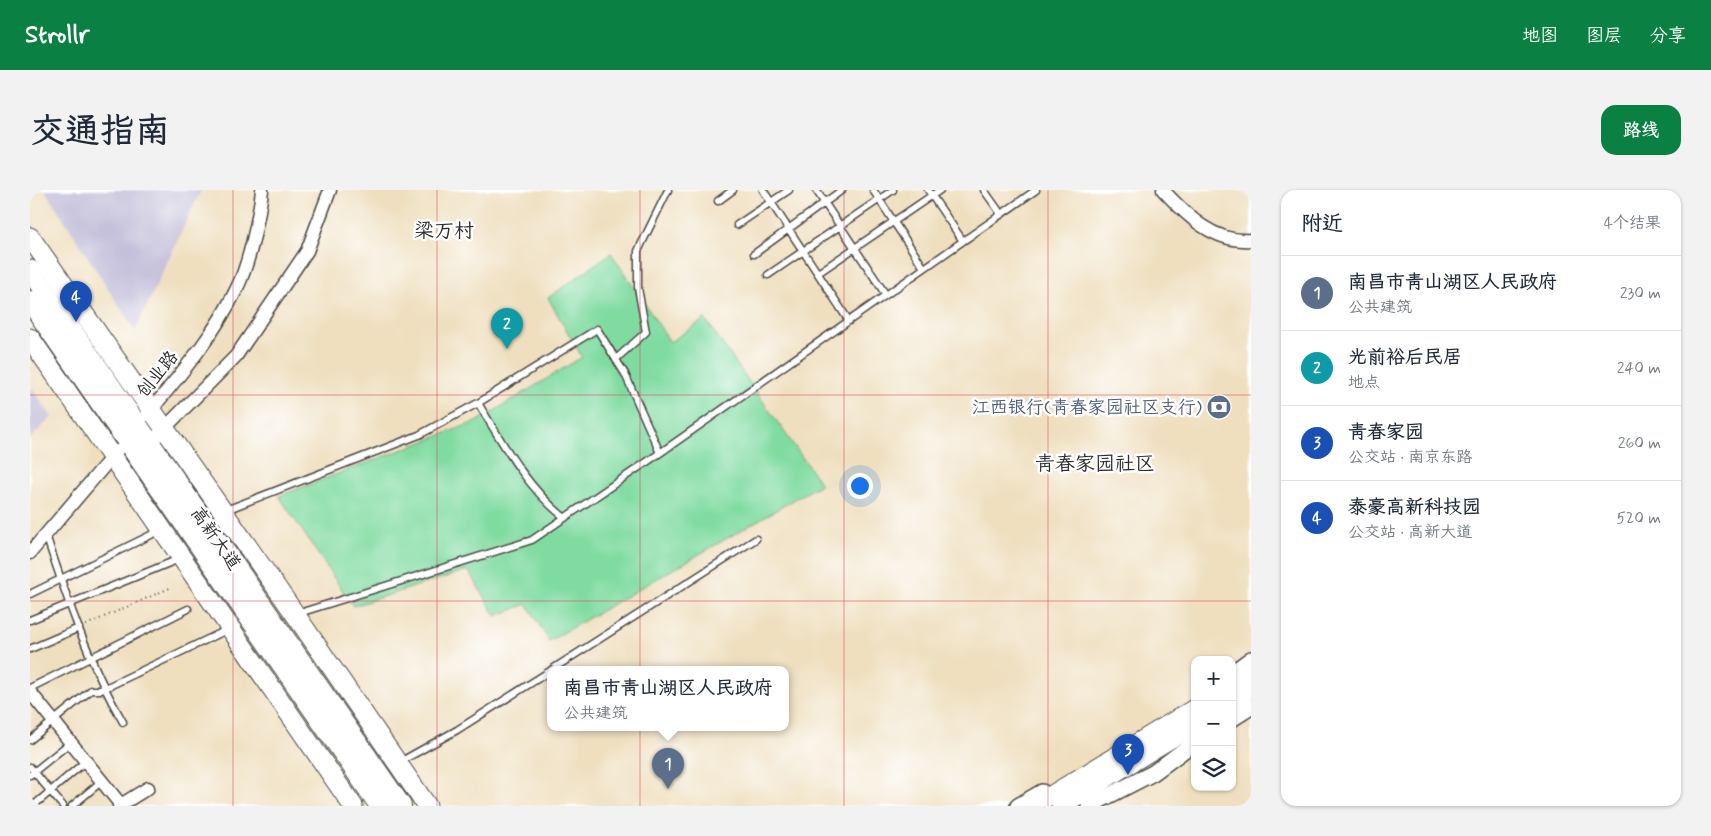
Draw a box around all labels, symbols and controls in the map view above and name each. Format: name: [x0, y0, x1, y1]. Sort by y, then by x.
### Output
text: Strollr: [25, 20, 89, 51]
text: 地图: [1522, 24, 1558, 48]
text: 图层: [1586, 24, 1622, 48]
text: 分享: [1650, 24, 1686, 48]
button: 路线: [1601, 105, 1681, 155]
text: 交通指南: [30, 109, 170, 155]
text: 附近: [1301, 210, 1343, 238]
text: 4个结果: [1604, 213, 1661, 234]
district label: 梁万村: [414, 218, 474, 245]
text: 南昌市青山湖区人民政府: [1348, 270, 1557, 295]
pin: 4: [60, 281, 92, 322]
text: 1: [1313, 283, 1321, 304]
text: 230 m: [1620, 283, 1661, 304]
text: 公共建筑: [1348, 297, 1412, 318]
pin: 2: [491, 308, 523, 349]
text: 光前裕后民居: [1348, 345, 1462, 370]
street label: 创业路: [131, 346, 184, 403]
text: 2: [1313, 358, 1321, 379]
text: 240 m: [1617, 358, 1661, 379]
text: 地点: [1348, 372, 1380, 393]
bank icon: 江西银行(青春家园社区支行): [1206, 394, 1232, 420]
place label: 江西银行(青春家园社区支行): [972, 396, 1203, 420]
text: 青春家园: [1348, 420, 1424, 445]
text: 3: [1313, 433, 1321, 454]
text: 260 m: [1618, 433, 1661, 454]
text: 公交站 · 南京东路: [1348, 447, 1472, 468]
district label: 青春家园社区: [1035, 451, 1155, 478]
your location: [847, 473, 873, 499]
text: 泰豪高新科技园: [1348, 495, 1481, 520]
street label: 高新大道: [185, 502, 246, 575]
text: 4: [1312, 508, 1322, 529]
text: 520 m: [1616, 508, 1661, 529]
text: 公交站 · 高新大道: [1348, 522, 1472, 543]
map controls: [1191, 656, 1236, 791]
button: +: [1191, 656, 1236, 701]
popup: [547, 666, 789, 731]
text: 南昌市青山湖区人民政府: [563, 676, 773, 701]
button: −: [1191, 701, 1236, 746]
text: 公共建筑: [563, 703, 628, 724]
pin: 3: [1112, 734, 1144, 775]
button: layers: [1191, 746, 1236, 791]
pin: 1: [652, 748, 684, 789]

